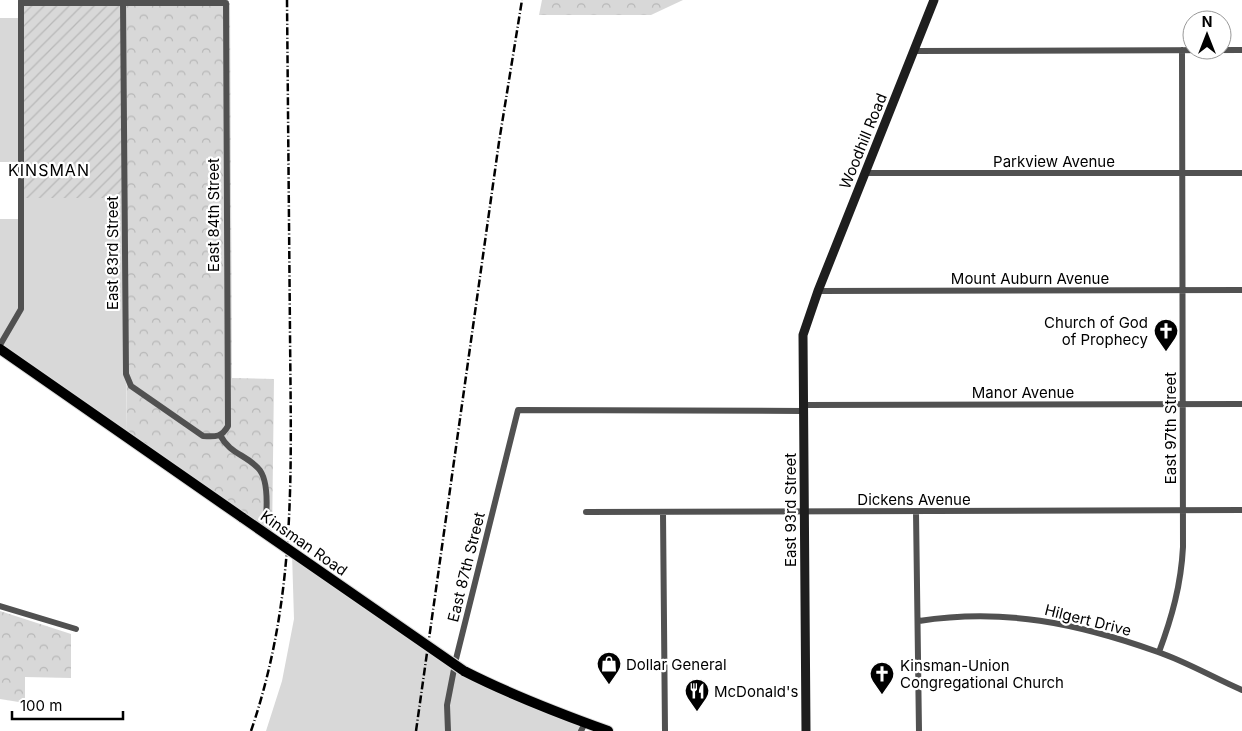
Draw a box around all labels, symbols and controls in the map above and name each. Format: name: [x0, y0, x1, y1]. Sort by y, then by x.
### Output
north arrow: [1182, 10, 1232, 60]
text: N: [1202, 13, 1212, 30]
street label: Woodhill Road: [835, 90, 891, 192]
street label: Parkview Avenue: [993, 152, 1115, 171]
street label: East 84th Street: [204, 158, 223, 272]
district label: KINSMAN: [8, 160, 90, 180]
street label: East 83rd Street: [103, 196, 122, 310]
street label: Mount Auburn Avenue: [951, 269, 1109, 288]
place label: Church of God of Prophecy: [1044, 313, 1149, 349]
church icon: Church of God of Prophecy: [1153, 318, 1179, 352]
street label: East 97th Street: [1161, 372, 1180, 484]
street label: Manor Avenue: [972, 383, 1074, 402]
street label: East 93rd Street: [781, 453, 800, 567]
street label: Dickens Avenue: [857, 490, 971, 509]
street label: Kinsman Road: [257, 506, 351, 580]
street label: East 87th Street: [443, 510, 489, 624]
street label: Hilgert Drive: [1043, 600, 1133, 640]
shop icon: Dollar General: [596, 651, 622, 685]
place label: Dollar General: [626, 655, 727, 674]
place label: Kinsman-Union Congregational Church: [900, 656, 1064, 692]
church icon: Kinsman-Union Congregational Church: [869, 661, 895, 695]
restaurant icon: McDonald's: [684, 678, 710, 712]
place label: McDonald's: [714, 682, 799, 701]
scale bar: [12, 688, 124, 720]
text: 100 m: [20, 696, 62, 715]

